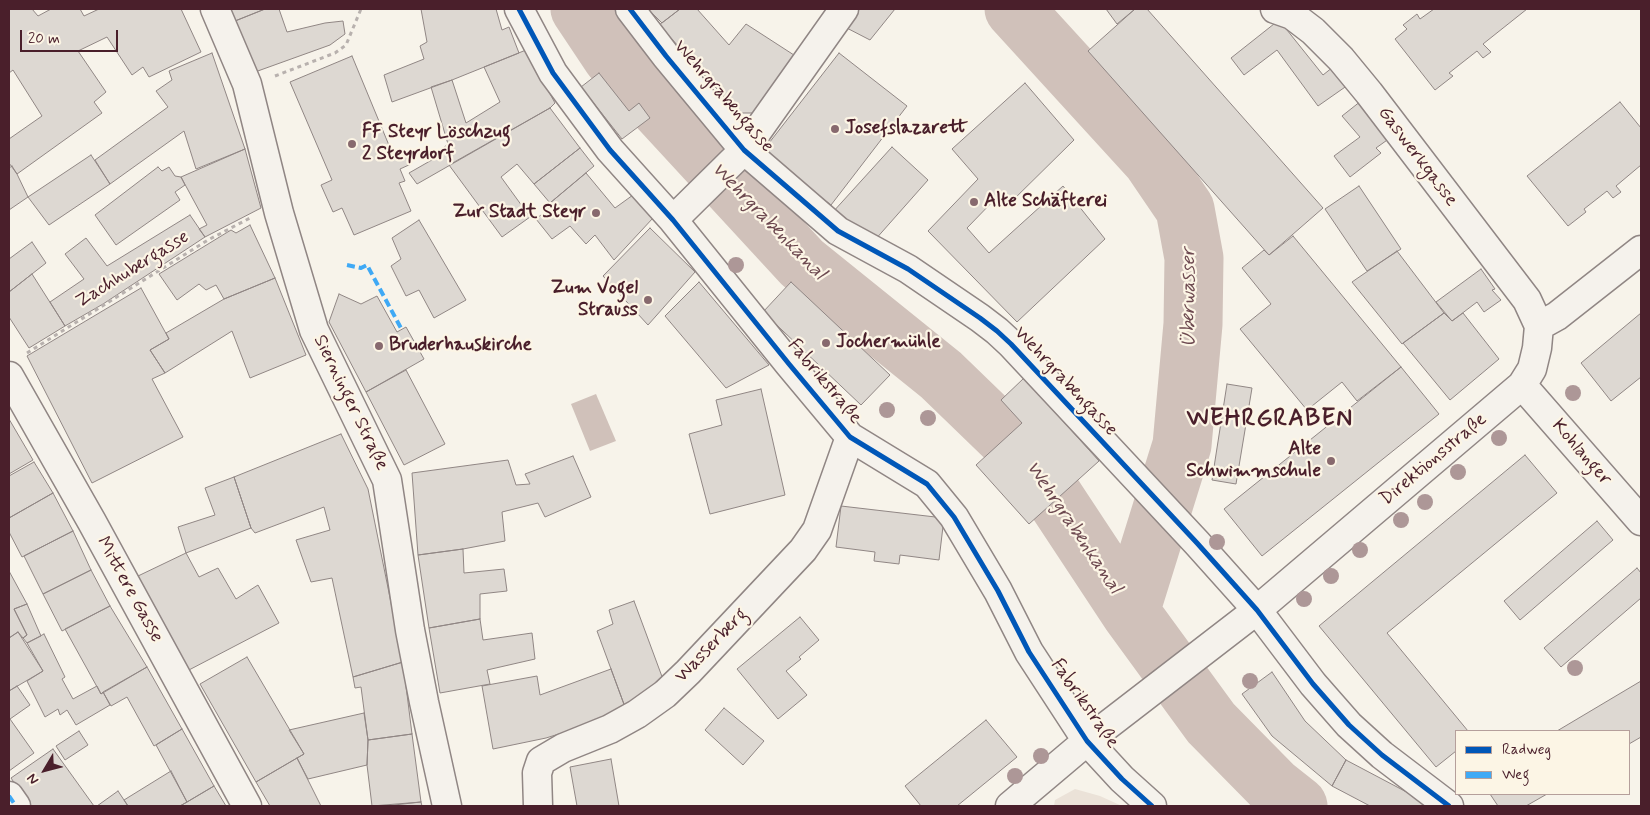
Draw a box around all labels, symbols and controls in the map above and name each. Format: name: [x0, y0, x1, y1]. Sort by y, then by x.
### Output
scale bar: [22, 20, 120, 52]
text: 20 m: [28, 29, 60, 49]
street label: Wehrgrabengasse: [668, 36, 778, 158]
street label: Gaswerkgasse: [1372, 103, 1462, 211]
place label: Josefslazarett: [845, 118, 968, 140]
place label: FF Steyr Löschzug 2 Steyrdorf: [362, 122, 511, 166]
marker: Josefslazarett: [829, 123, 841, 135]
marker: FF Steyr Löschzug 2 Steyrdorf: [346, 138, 358, 150]
water label: Wehrgrabenkanal: [706, 158, 830, 286]
place label: Alte Schäfterei: [984, 191, 1107, 213]
marker: Alte Schäfterei: [968, 196, 980, 208]
place label: Zur Stadt Steyr: [453, 202, 586, 224]
marker: Zur Stadt Steyr: [590, 207, 602, 219]
street label: Zachhubergasse: [72, 226, 194, 314]
water label: Überwasser: [1178, 248, 1202, 348]
place label: Zum Vogel Strauss: [551, 278, 638, 322]
marker: Zum Vogel Strauss: [642, 294, 654, 306]
street label: Wehrgrabengasse: [1008, 322, 1122, 442]
street label: Sierninger Straße: [307, 332, 393, 474]
place label: Jochermühle: [836, 332, 941, 354]
place label: Bruderhauskirche: [389, 335, 532, 357]
street label: Fabrikstraße: [782, 335, 866, 429]
marker: Jochermühle: [820, 337, 832, 349]
marker: Bruderhauskirche: [373, 340, 385, 352]
district label: WEHRGRABEN: [1184, 406, 1356, 434]
street label: Direktionsstraße: [1376, 409, 1492, 511]
street label: Kohlanger: [1546, 415, 1616, 491]
place label: Alte Schwimmschule: [1186, 439, 1321, 483]
marker: Alte Schwimmschule: [1325, 455, 1337, 467]
water label: Wehrgrabenkanal: [1020, 457, 1126, 599]
street label: Mittere Gasse: [91, 533, 167, 647]
street label: Wasserberg: [671, 604, 753, 688]
street label: Fabrikstraße: [1045, 655, 1123, 753]
legend: [1455, 730, 1630, 795]
text: Radweg: [1502, 740, 1551, 760]
north arrow: [20, 745, 70, 795]
text: Weg: [1502, 765, 1529, 785]
text: N: [23, 770, 43, 788]

